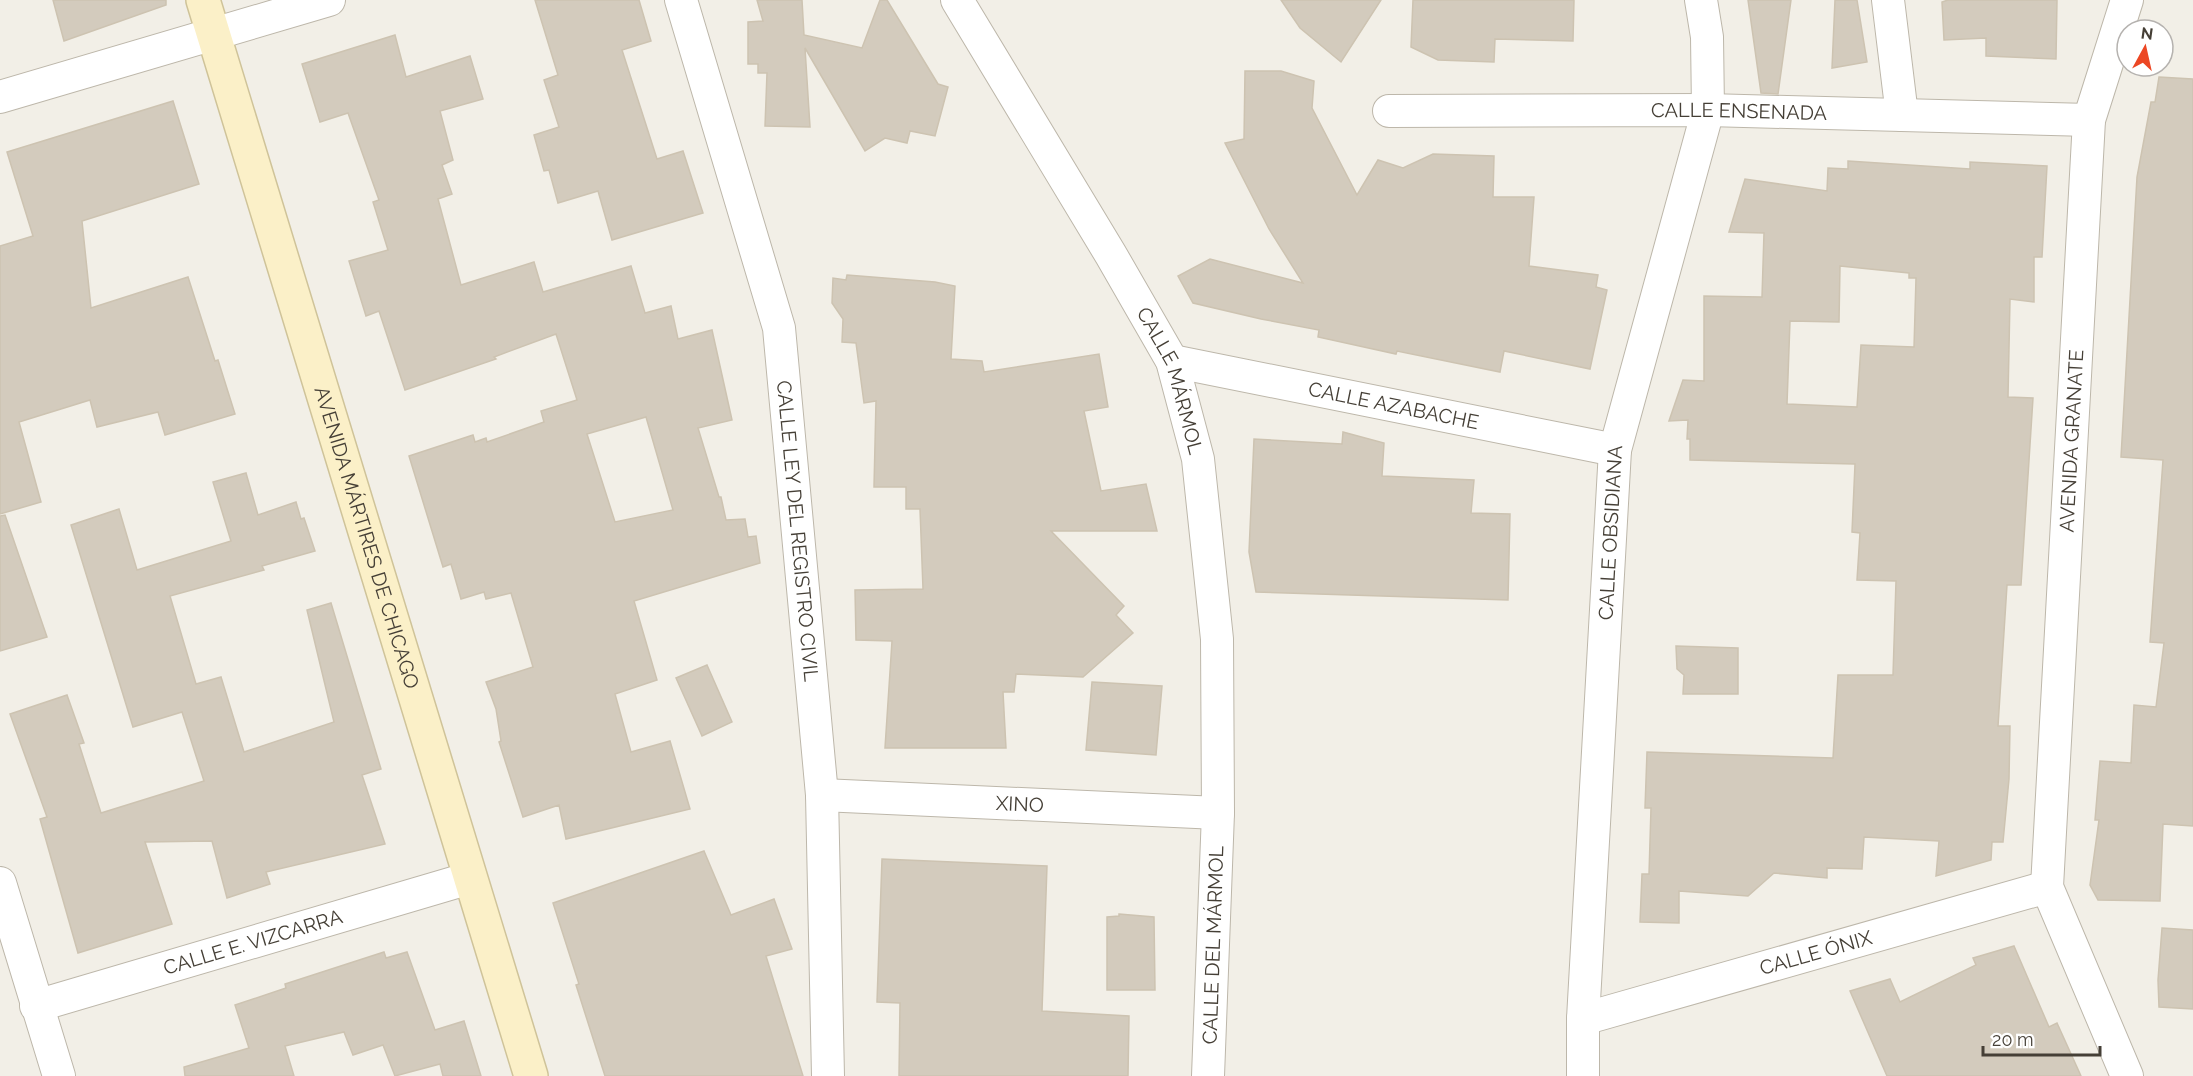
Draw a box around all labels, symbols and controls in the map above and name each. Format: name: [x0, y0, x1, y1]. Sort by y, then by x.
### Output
north arrow: [2115, 18, 2175, 78]
text: N: [2140, 23, 2154, 44]
street label: CALLE ENSENADA: [1651, 98, 1828, 125]
street label: CALLE MÁRMOL: [1132, 303, 1208, 457]
street label: AVENIDA GRANATE: [2054, 349, 2088, 533]
street label: CALLE AZABACHE: [1306, 377, 1481, 434]
street label: CALLE LEY DEL REGISTRO CIVIL: [772, 379, 824, 683]
street label: AVENIDA MÁRTIRES DE CHICAGO: [309, 383, 424, 692]
street label: CALLE OBSIDIANA: [1593, 444, 1627, 621]
street label: XINO: [995, 791, 1044, 817]
street label: CALLE DEL MÁRMOL: [1198, 845, 1228, 1045]
street label: CALLE E. VIZCARRA: [160, 904, 346, 980]
street label: CALLE ÓNIX: [1757, 925, 1875, 980]
scale bar: [1983, 1019, 2100, 1057]
text: 20 m: [1992, 1029, 2034, 1050]

